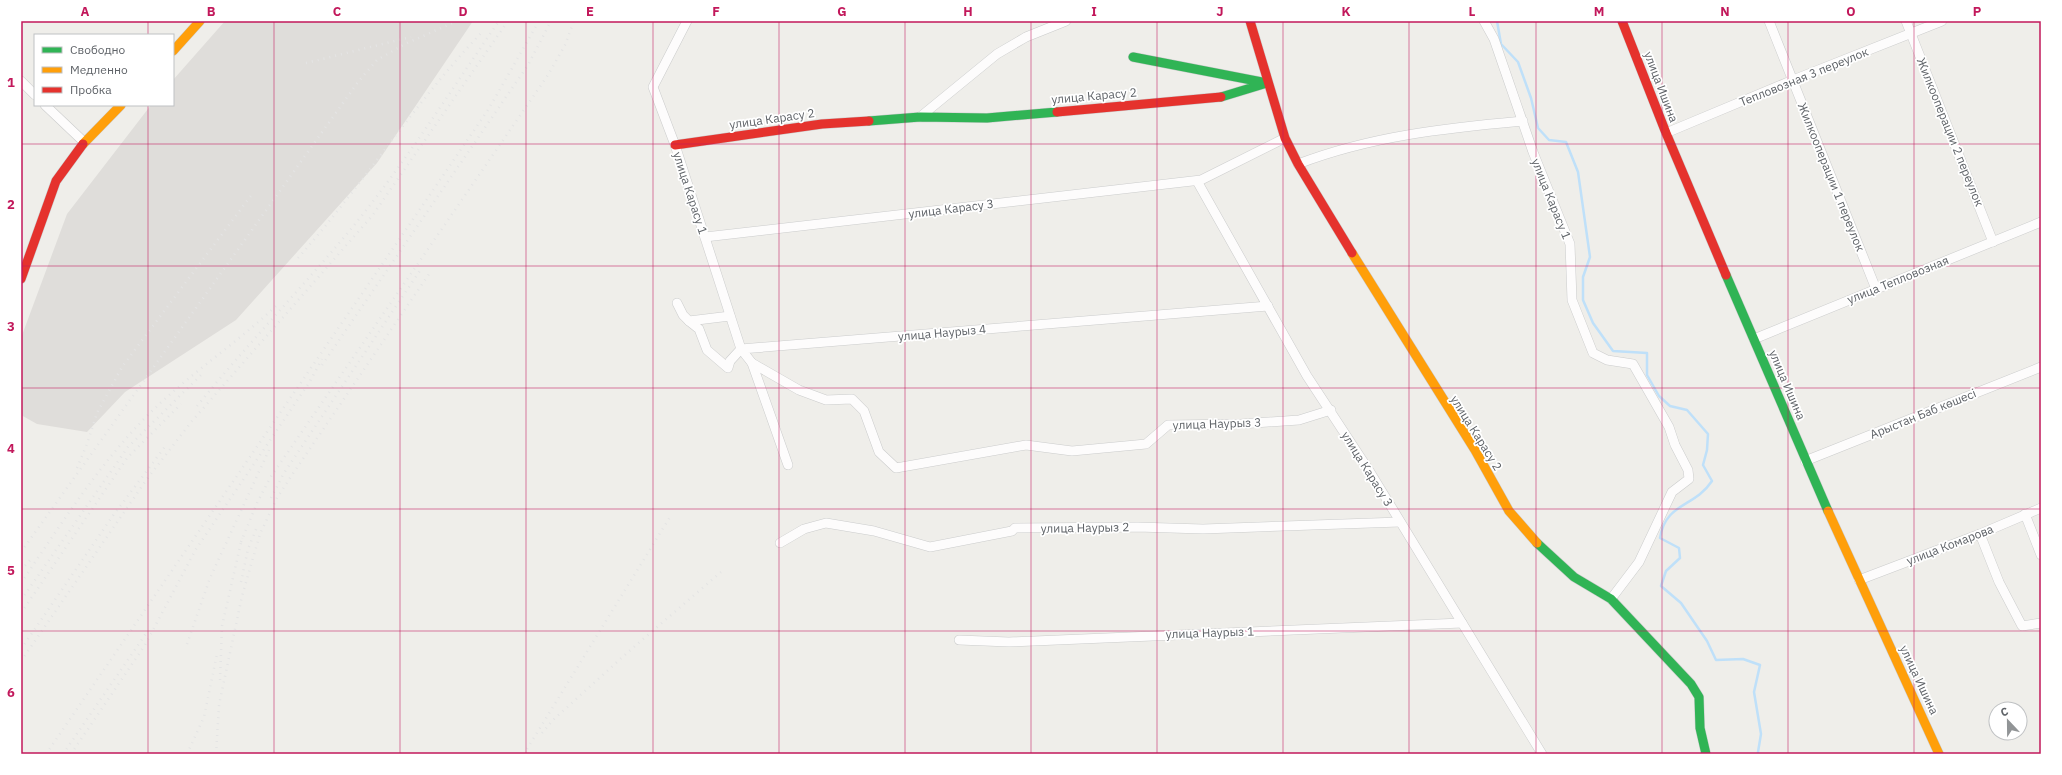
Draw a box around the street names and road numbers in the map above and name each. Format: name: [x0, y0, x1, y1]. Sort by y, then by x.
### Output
street label: Тепловозная 3 переулок: [1737, 44, 1871, 109]
street label: улица Ишина: [1641, 49, 1682, 125]
street label: Жилкооперации 2 переулок: [1914, 55, 1987, 209]
street label: улица Карасу 2: [1051, 84, 1137, 107]
street label: Жилкооперации 1 переулок: [1795, 100, 1868, 254]
street label: улица Карасу 2: [728, 105, 815, 132]
street label: улица Карасу 1: [670, 150, 711, 236]
street label: улица Карасу 1: [1528, 156, 1574, 241]
street label: улица Карасу 3: [907, 196, 994, 221]
street label: улица Тепловозная: [1845, 252, 1951, 307]
street label: улица Наурыз 4: [897, 321, 987, 344]
street label: улица Ишина: [1766, 348, 1809, 423]
street label: Арыстан Баб көшесі: [1867, 385, 1978, 442]
street label: улица Карасу 2: [1447, 392, 1506, 473]
street label: улица Наурыз 3: [1172, 414, 1262, 433]
street label: улица Карасу 3: [1338, 428, 1397, 509]
street label: улица Наурыз 2: [1041, 519, 1129, 536]
street label: улица Комарова: [1904, 521, 1996, 568]
street label: улица Наурыз 1: [1165, 623, 1255, 642]
street label: улица Ишина: [1897, 643, 1942, 717]

